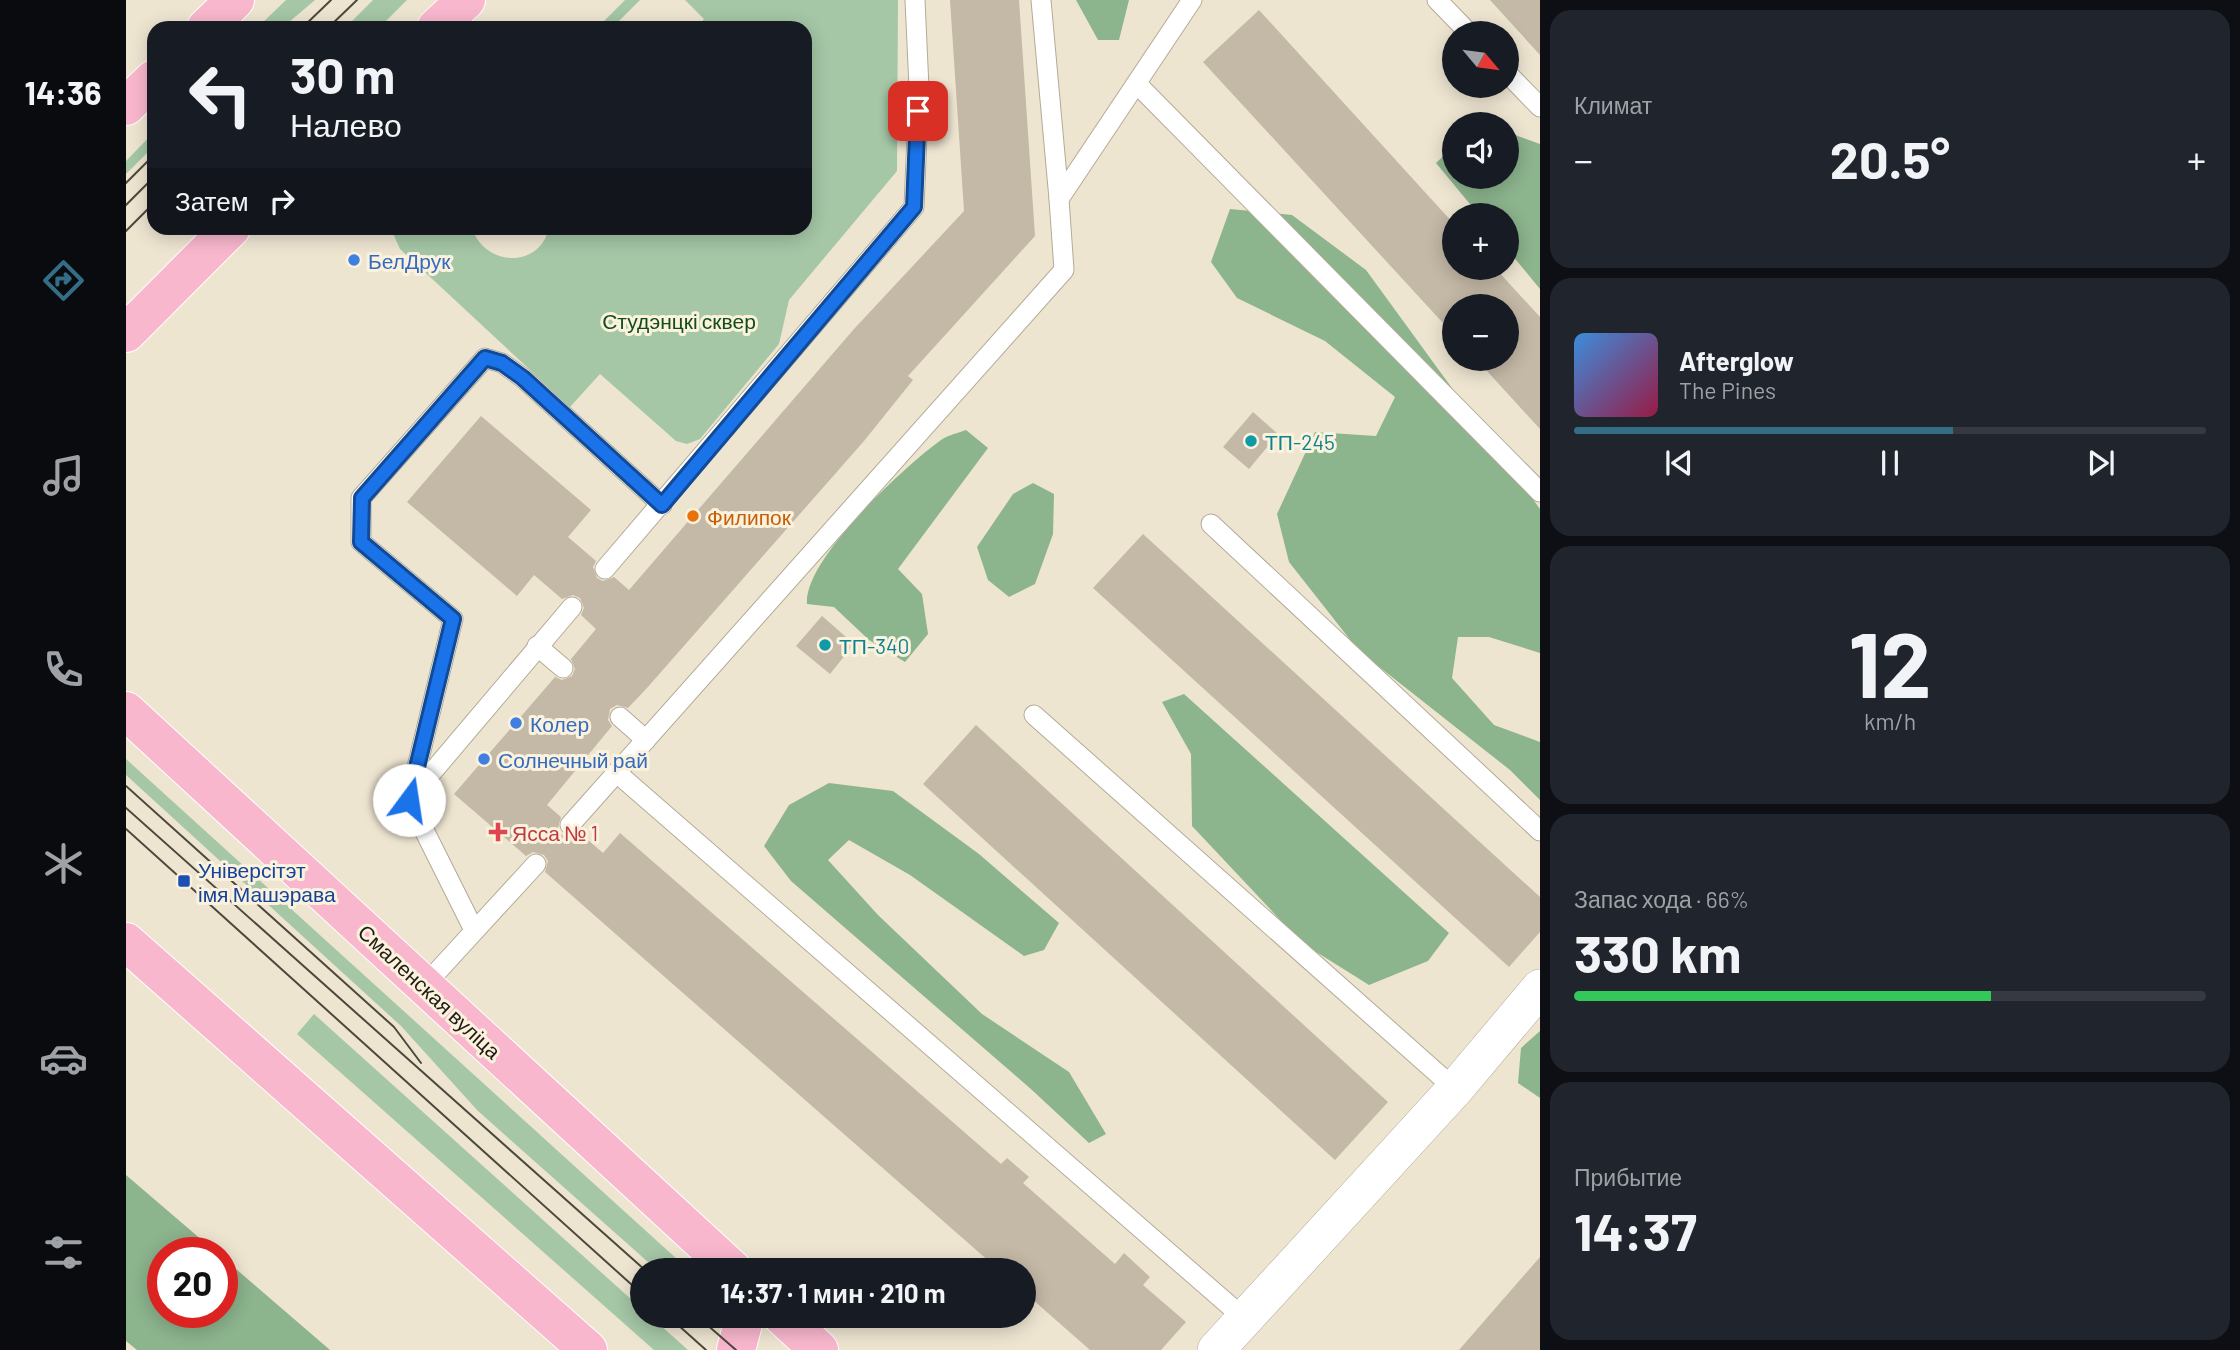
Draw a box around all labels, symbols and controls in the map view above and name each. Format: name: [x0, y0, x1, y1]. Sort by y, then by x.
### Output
north arrow: [1442, 21, 1519, 98]
map controls: [1442, 21, 1519, 371]
text: 30 m: [290, 45, 395, 104]
icon: left: [175, 49, 266, 140]
text: 14:36: [25, 73, 101, 111]
pin: [888, 81, 948, 141]
text: Климат: [1574, 91, 1652, 119]
icon: arrive: [899, 92, 937, 130]
text: Налево: [290, 105, 402, 143]
button: sound: [1442, 112, 1519, 189]
text: 20.5°: [1830, 127, 1950, 189]
text: −: [1574, 136, 1593, 182]
text: +: [2187, 136, 2206, 182]
icon: right: [263, 182, 301, 220]
text: Затем: [175, 185, 249, 216]
button: +: [1442, 203, 1519, 280]
place label: БелДрук: [368, 248, 451, 273]
marker: БелДрук: [346, 252, 362, 268]
icon: directions: [39, 256, 88, 305]
button: −: [1442, 294, 1519, 371]
park label: Студэнцкі сквер: [602, 308, 756, 333]
text: Afterglow: [1679, 345, 1794, 376]
text: The Pines: [1679, 376, 1776, 404]
place label: ТП-245: [1265, 429, 1335, 454]
marker: ТП-245: [1243, 433, 1259, 449]
icon: previous: [1660, 444, 1698, 482]
icon: pause: [1871, 444, 1909, 482]
icon: next: [2082, 444, 2120, 482]
icon: music: [39, 451, 88, 500]
place label: Филипок: [707, 504, 792, 529]
marker: Филипок: [685, 508, 701, 524]
text: 12: [1848, 607, 1932, 716]
place label: ТП-340: [839, 633, 909, 658]
marker: ТП-340: [817, 637, 833, 653]
icon: phone: [39, 645, 88, 694]
text: km/h: [1864, 707, 1916, 735]
place label: Колер: [530, 711, 589, 736]
marker: Колер: [508, 715, 524, 731]
place label: Солнечный рай: [498, 747, 648, 772]
marker: Солнечный рай: [476, 751, 492, 767]
position arrow: [372, 763, 446, 837]
place label: Ясса № 1: [512, 820, 598, 845]
marker: Ясса № 1: [490, 824, 506, 840]
icon: climate: [39, 839, 88, 888]
place label: Універсітэт імя Машэрава: [198, 857, 336, 906]
marker: Універсітэт імя Машэрава: [176, 873, 192, 889]
text: Запас хода · 66%: [1574, 885, 1749, 913]
street label: Смаленская вуліца: [354, 919, 507, 1064]
text: 330 km: [1574, 921, 1741, 983]
icon: car: [39, 1034, 88, 1083]
text: Прибытие: [1574, 1163, 1682, 1191]
text: 14:37: [1574, 1199, 1697, 1261]
icon: filters: [39, 1228, 88, 1277]
speed limit sign: 20: [147, 1237, 238, 1328]
text: 14:37 · 1 мин · 210 m: [720, 1277, 946, 1308]

